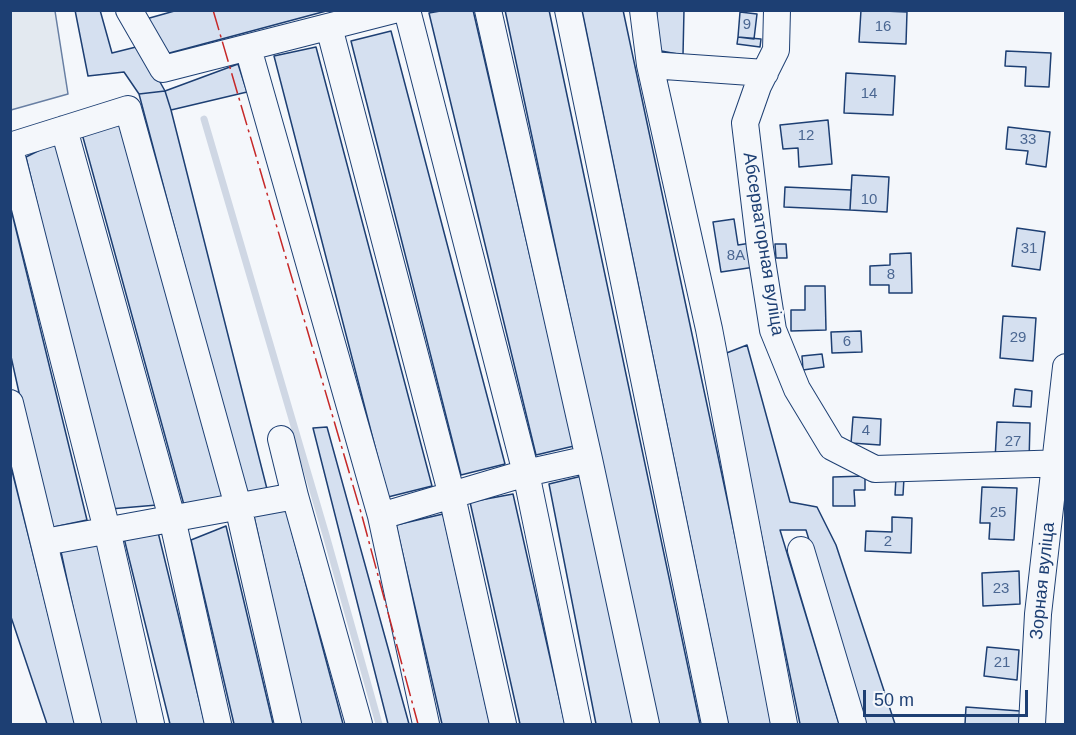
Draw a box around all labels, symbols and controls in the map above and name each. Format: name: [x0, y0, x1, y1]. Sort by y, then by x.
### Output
house number: 9: [743, 16, 751, 34]
house number: 16: [875, 18, 891, 36]
house number: 14: [861, 85, 877, 103]
house number: 12: [798, 127, 814, 145]
house number: 33: [1020, 131, 1036, 149]
street label: Абсерваторная вуліца: [738, 151, 788, 337]
house number: 10: [861, 191, 877, 209]
house number: 31: [1021, 240, 1037, 258]
house number: 8А: [727, 247, 745, 265]
house number: 8: [887, 266, 895, 284]
house number: 29: [1010, 329, 1026, 347]
house number: 6: [843, 333, 851, 351]
house number: 4: [862, 422, 870, 440]
house number: 27: [1005, 433, 1021, 451]
house number: 25: [990, 504, 1006, 522]
street label: Зорная вуліца: [1026, 521, 1060, 641]
house number: 2: [884, 533, 892, 551]
house number: 23: [993, 580, 1009, 598]
house number: 21: [994, 654, 1010, 672]
scale bar: [866, 678, 1031, 716]
text: 50 m: [874, 690, 914, 710]

